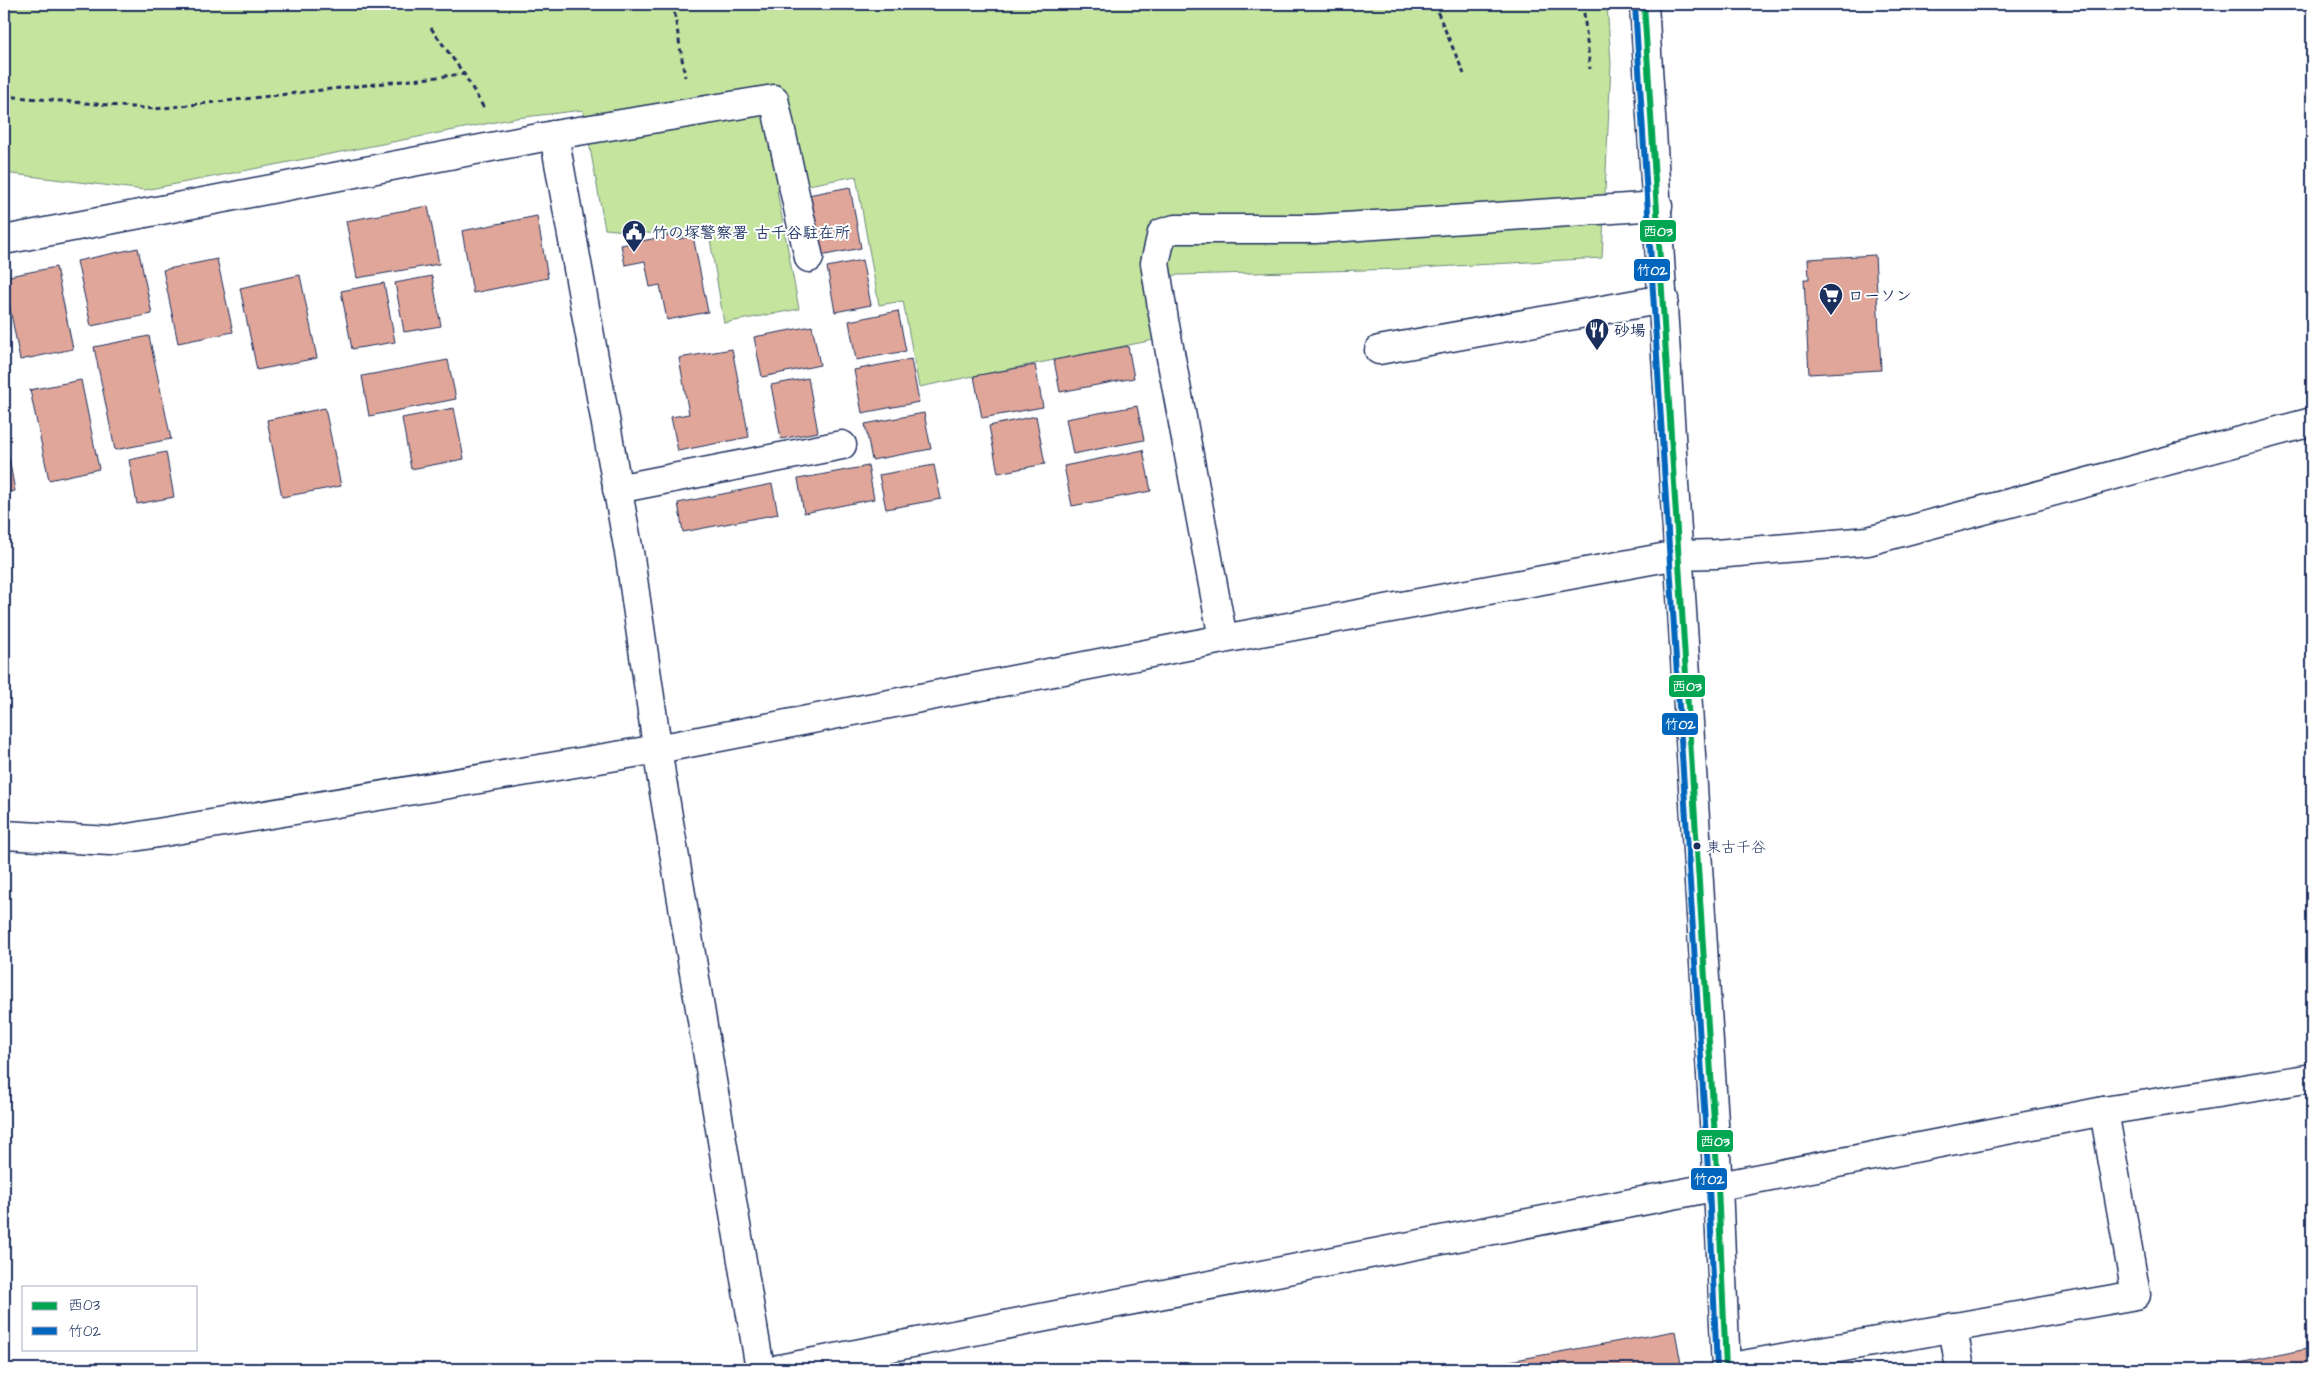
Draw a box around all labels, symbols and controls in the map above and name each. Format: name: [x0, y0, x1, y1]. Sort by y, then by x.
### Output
public building icon: 竹の塚警察署 古千谷駐在所: [621, 219, 647, 253]
line badge: 西03: [1639, 219, 1677, 243]
place label: 竹の塚警察署 古千谷駐在所: [652, 222, 850, 244]
text: 西03: [1643, 222, 1674, 242]
line badge: 竹02: [1633, 258, 1671, 282]
text: 竹02: [1637, 261, 1668, 281]
supermarket icon: ローソン: [1818, 282, 1844, 316]
place label: ローソン: [1848, 285, 1912, 307]
restaurant icon: 砂場: [1584, 317, 1610, 351]
place label: 砂場: [1614, 320, 1646, 342]
line badge: 西03: [1668, 674, 1706, 698]
text: 西03: [1672, 677, 1703, 697]
line badge: 竹02: [1661, 712, 1699, 736]
text: 竹02: [1665, 715, 1696, 735]
place label: 東古千谷: [1706, 837, 1766, 858]
marker: 東古千谷: [1692, 841, 1702, 851]
line badge: 西03: [1696, 1129, 1734, 1153]
text: 西03: [1700, 1132, 1731, 1152]
line badge: 竹02: [1690, 1167, 1728, 1191]
text: 竹02: [1694, 1170, 1725, 1190]
legend: [22, 1286, 198, 1350]
text: 西03: [68, 1295, 100, 1316]
text: 竹02: [68, 1321, 101, 1342]

